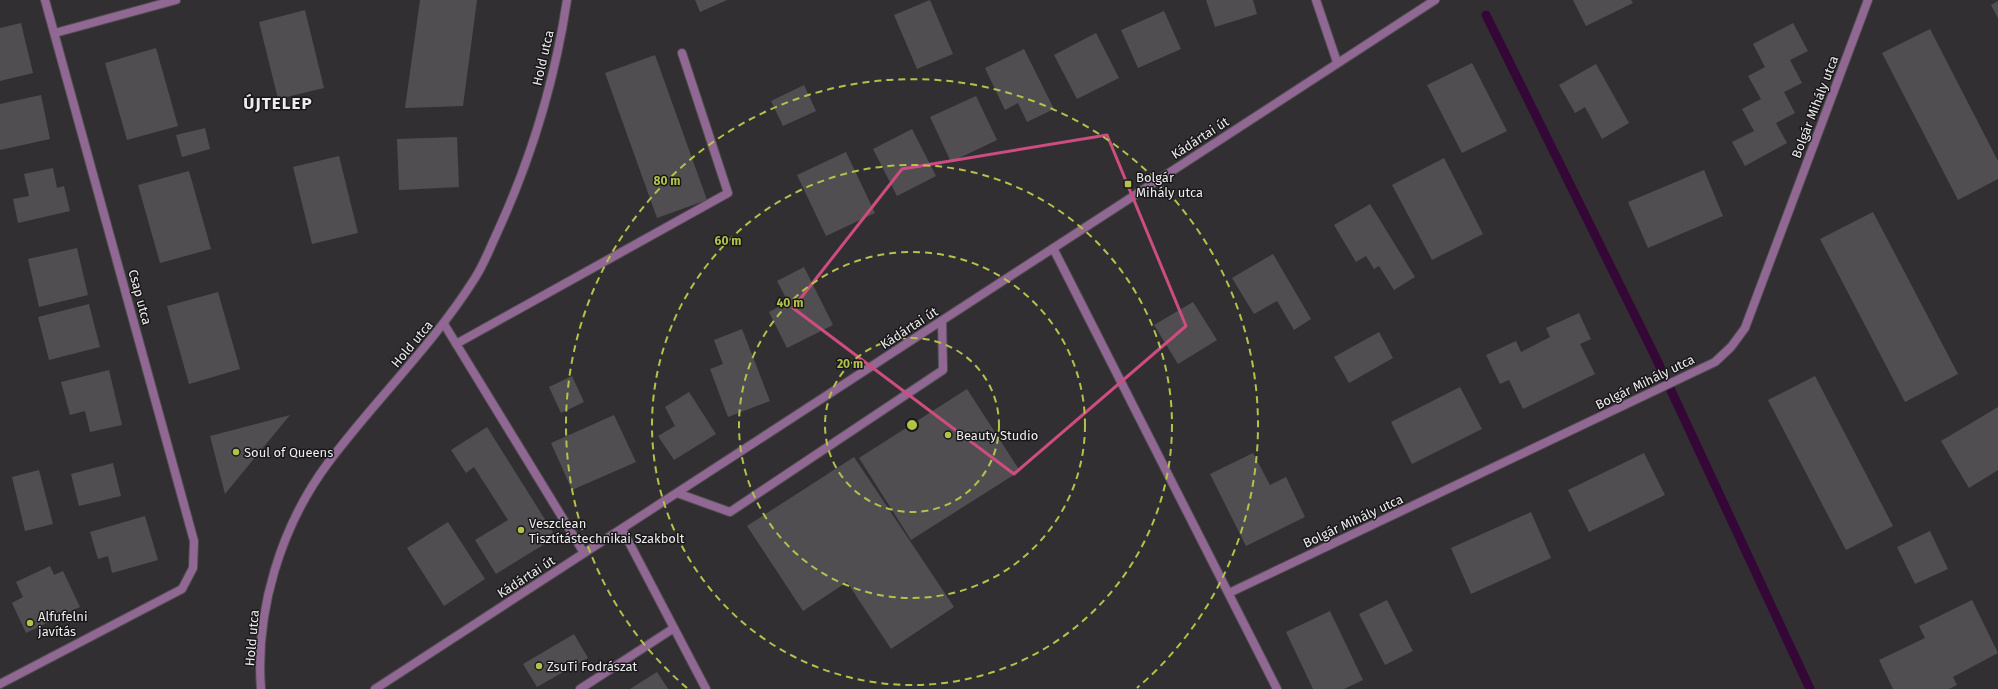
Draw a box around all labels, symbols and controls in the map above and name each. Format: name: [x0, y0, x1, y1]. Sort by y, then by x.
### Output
street label: Hold utca: [529, 29, 557, 87]
street label: Bolgár Mihály utca: [1789, 54, 1841, 160]
district label: ÚJTELEP: [243, 93, 313, 114]
street label: Kádártai út: [1168, 114, 1232, 162]
place label: Bolgár Mihály utca: [1136, 170, 1203, 200]
text: 80 m: [654, 174, 680, 188]
marker: Bolgár Mihály utca: [1123, 179, 1133, 189]
text: 60 m: [715, 234, 741, 248]
street label: Csap utca: [125, 268, 155, 326]
text: 40 m: [777, 296, 803, 310]
street label: Kádártai út: [877, 304, 941, 352]
street label: Hold utca: [388, 317, 436, 371]
street label: Bolgár Mihály utca: [1593, 351, 1697, 413]
text: 20 m: [837, 357, 863, 371]
centre of rings: [905, 418, 919, 432]
place label: Beauty Studio: [956, 428, 1038, 443]
marker: Beauty Studio: [943, 430, 953, 440]
place label: Soul of Queens: [244, 445, 333, 460]
marker: Soul of Queens: [231, 447, 241, 457]
street label: Bolgár Mihály utca: [1301, 491, 1405, 551]
place label: Veszclean Tisztítástechnikai Szakbolt: [529, 516, 685, 546]
marker: Veszclean Tisztítástechnikai Szakbolt: [516, 525, 526, 535]
street label: Kádártai út: [494, 553, 558, 601]
place label: Alfufelni javítás: [37, 609, 88, 639]
street label: Hold utca: [242, 609, 262, 667]
marker: Alfufelni javítás: [25, 618, 35, 628]
place label: ZsuTi Fodrászat: [547, 659, 637, 674]
marker: ZsuTi Fodrászat: [534, 661, 544, 671]

